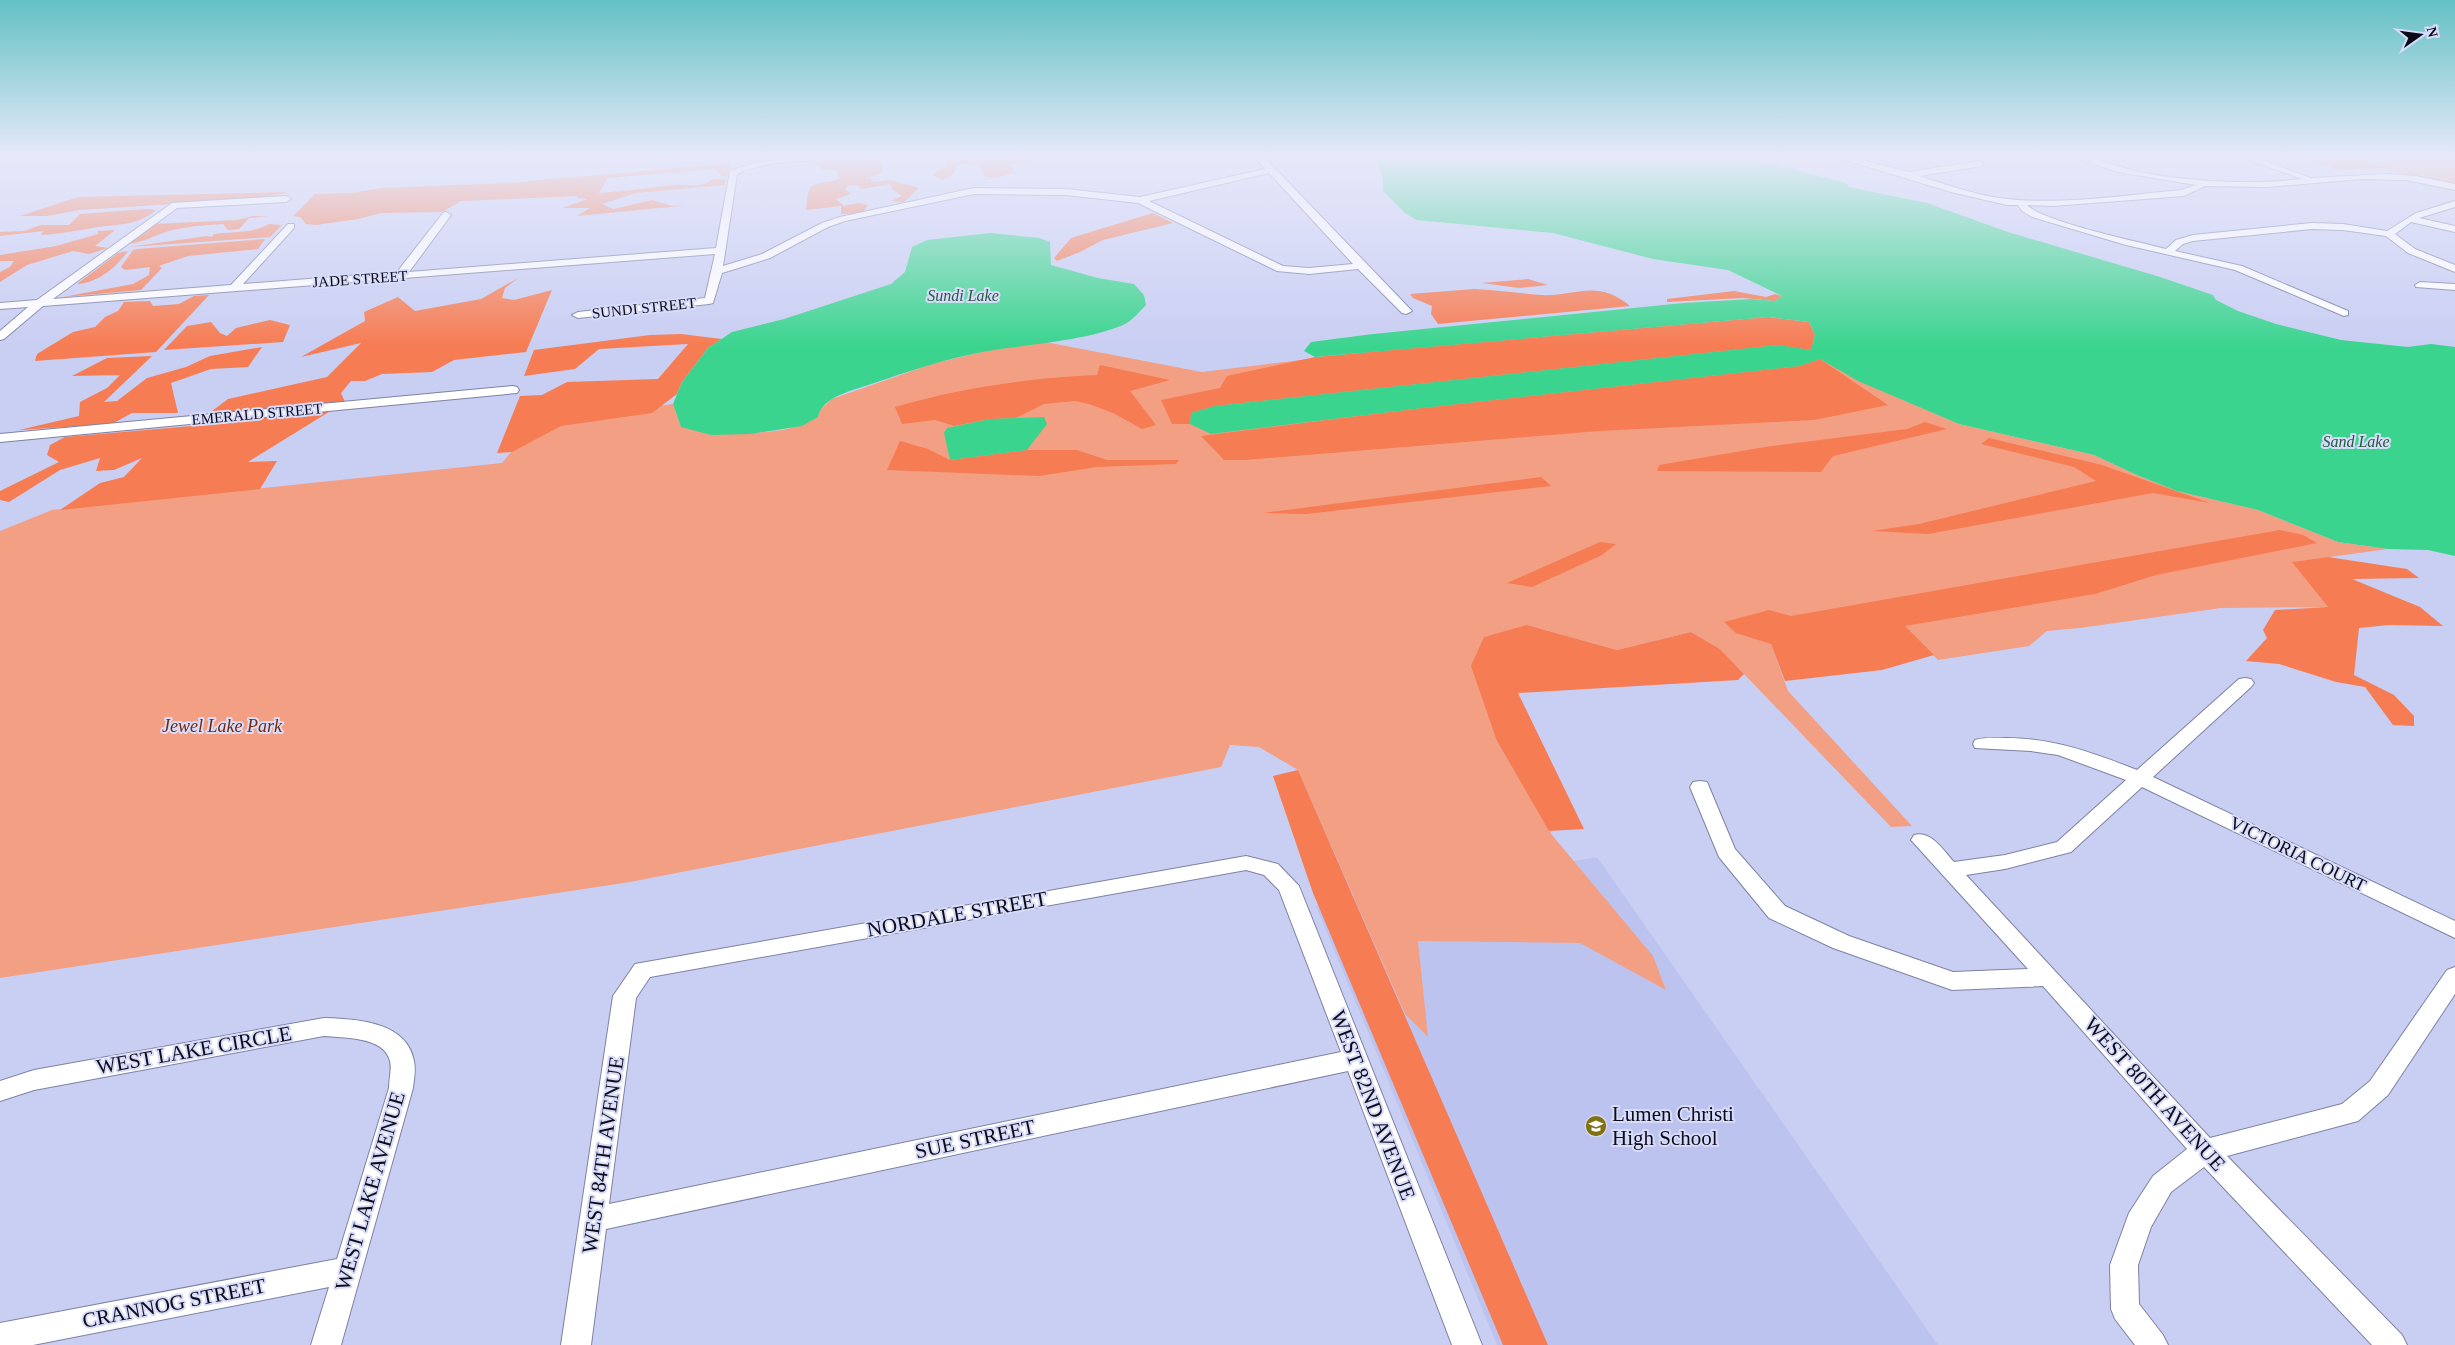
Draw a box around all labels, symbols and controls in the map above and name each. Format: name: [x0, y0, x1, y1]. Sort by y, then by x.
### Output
north arrow: [2395, 10, 2445, 60]
text: N: [2424, 25, 2441, 39]
street label: JADE STREET: [312, 268, 408, 290]
water label: Sundi Lake: [927, 287, 999, 304]
street label: SUNDI STREET: [591, 295, 697, 321]
street label: EMERALD STREET: [191, 400, 323, 428]
water label: Sand Lake: [2322, 433, 2390, 450]
park label: Jewel Lake Park: [162, 716, 283, 736]
street label: VICTORIA COURT: [2227, 812, 2369, 896]
street label: NORDALE STREET: [865, 886, 1049, 942]
street label: WEST 82ND AVENUE: [1326, 1007, 1420, 1203]
street label: WEST 80TH AVENUE: [2080, 1012, 2230, 1176]
street label: WEST LAKE CIRCLE: [94, 1021, 294, 1079]
street label: WEST 84TH AVENUE: [577, 1055, 629, 1255]
street label: WEST LAKE AVENUE: [330, 1089, 410, 1293]
place label: Lumen Christi High School: [1612, 1102, 1734, 1150]
school or university icon: Lumen Christi High School: [1584, 1114, 1608, 1138]
street label: SUE STREET: [913, 1115, 1037, 1163]
street label: CRANNOG STREET: [80, 1273, 268, 1333]

